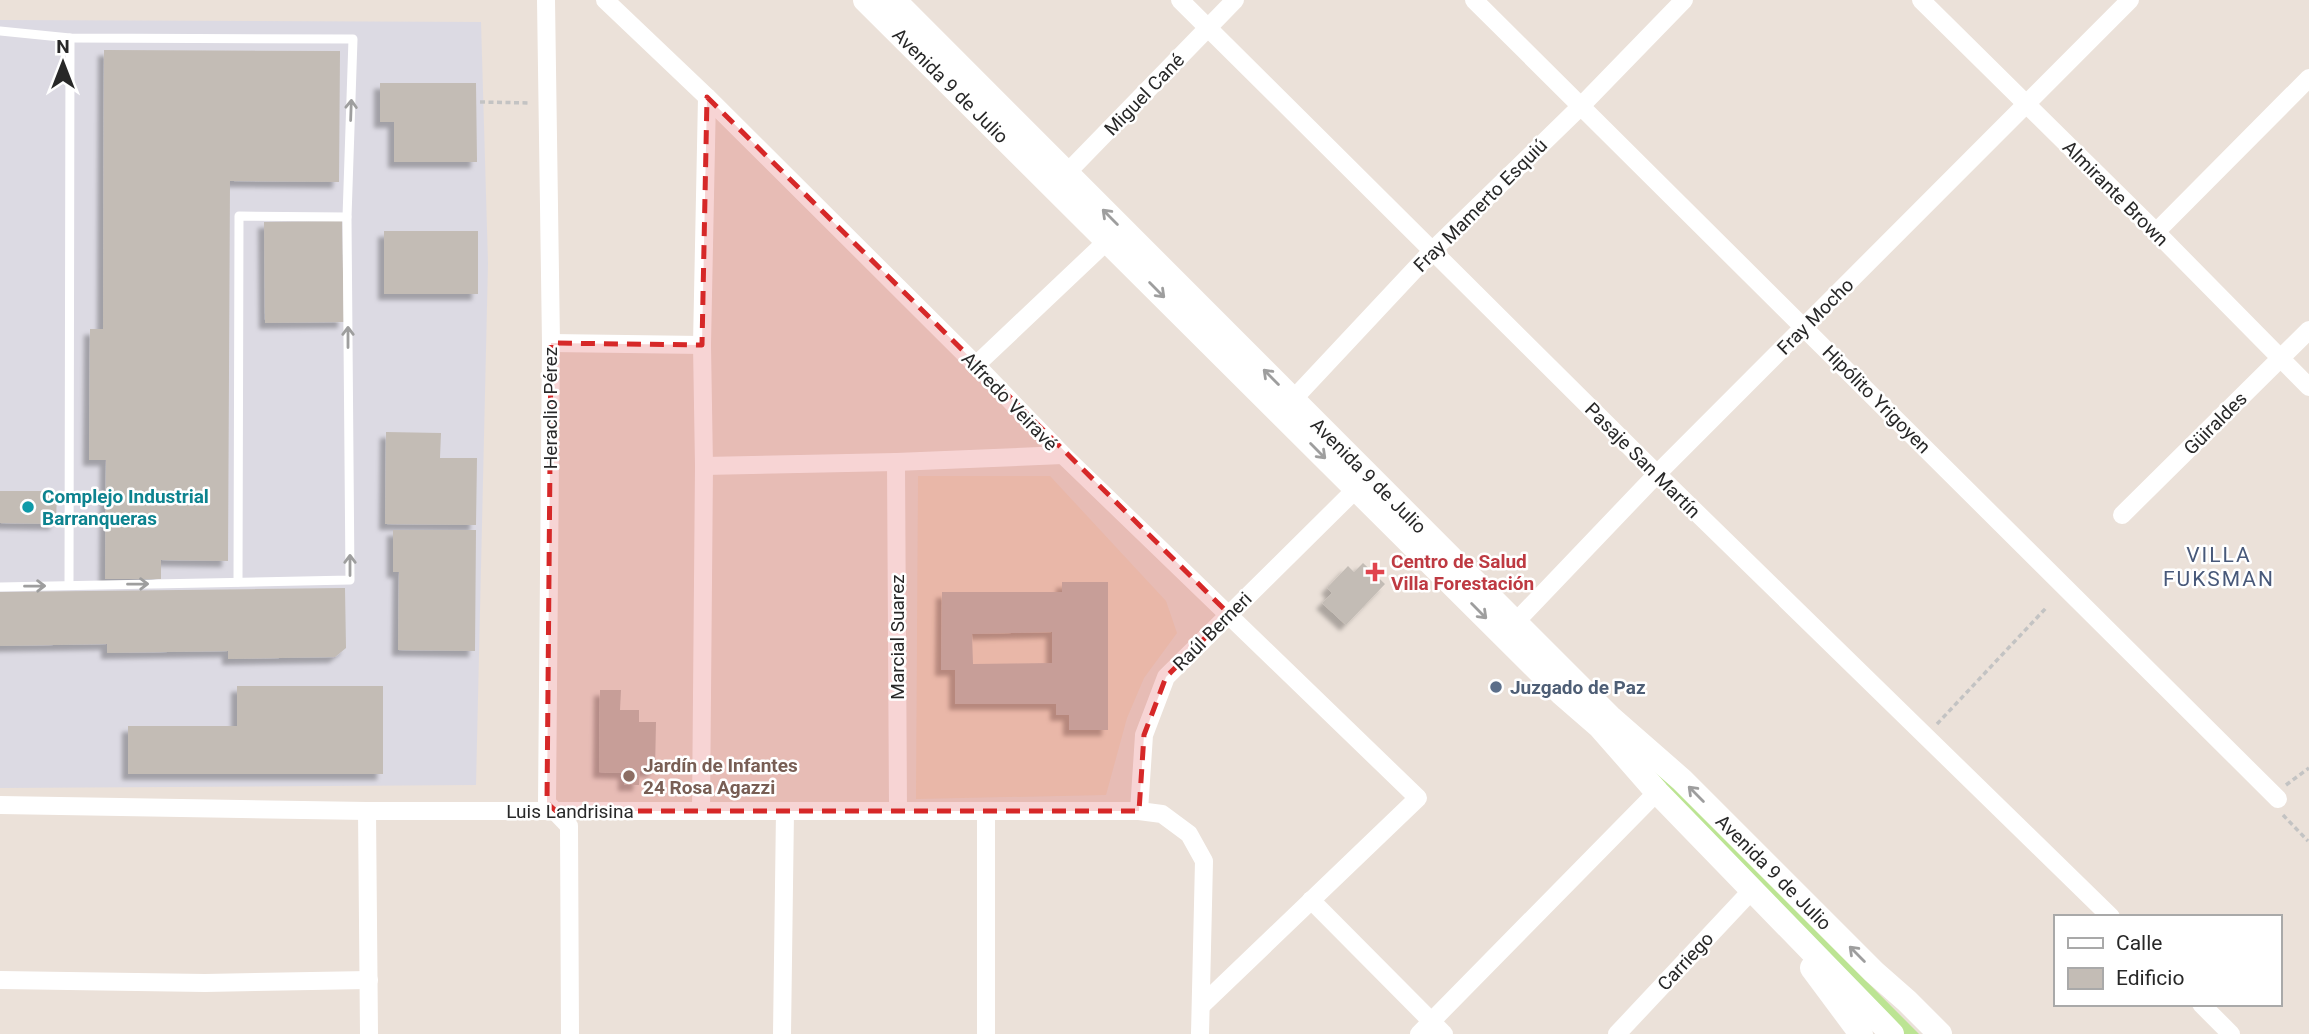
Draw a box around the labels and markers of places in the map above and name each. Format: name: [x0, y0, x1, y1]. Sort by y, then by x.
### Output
place label: Complejo Industrial Barranqueras: [42, 485, 209, 530]
marker: Complejo Industrial Barranqueras: [20, 499, 36, 515]
place label: Centro de Salud Villa Forestación: [1391, 550, 1534, 595]
marker: Centro de Salud Villa Forestación: [1365, 562, 1385, 582]
place label: Juzgado de Paz: [1510, 676, 1646, 699]
marker: Juzgado de Paz: [1488, 679, 1504, 695]
place label: Jardín de Infantes 24 Rosa Agazzi: [643, 754, 798, 799]
marker: Jardín de Infantes 24 Rosa Agazzi: [621, 768, 637, 784]

